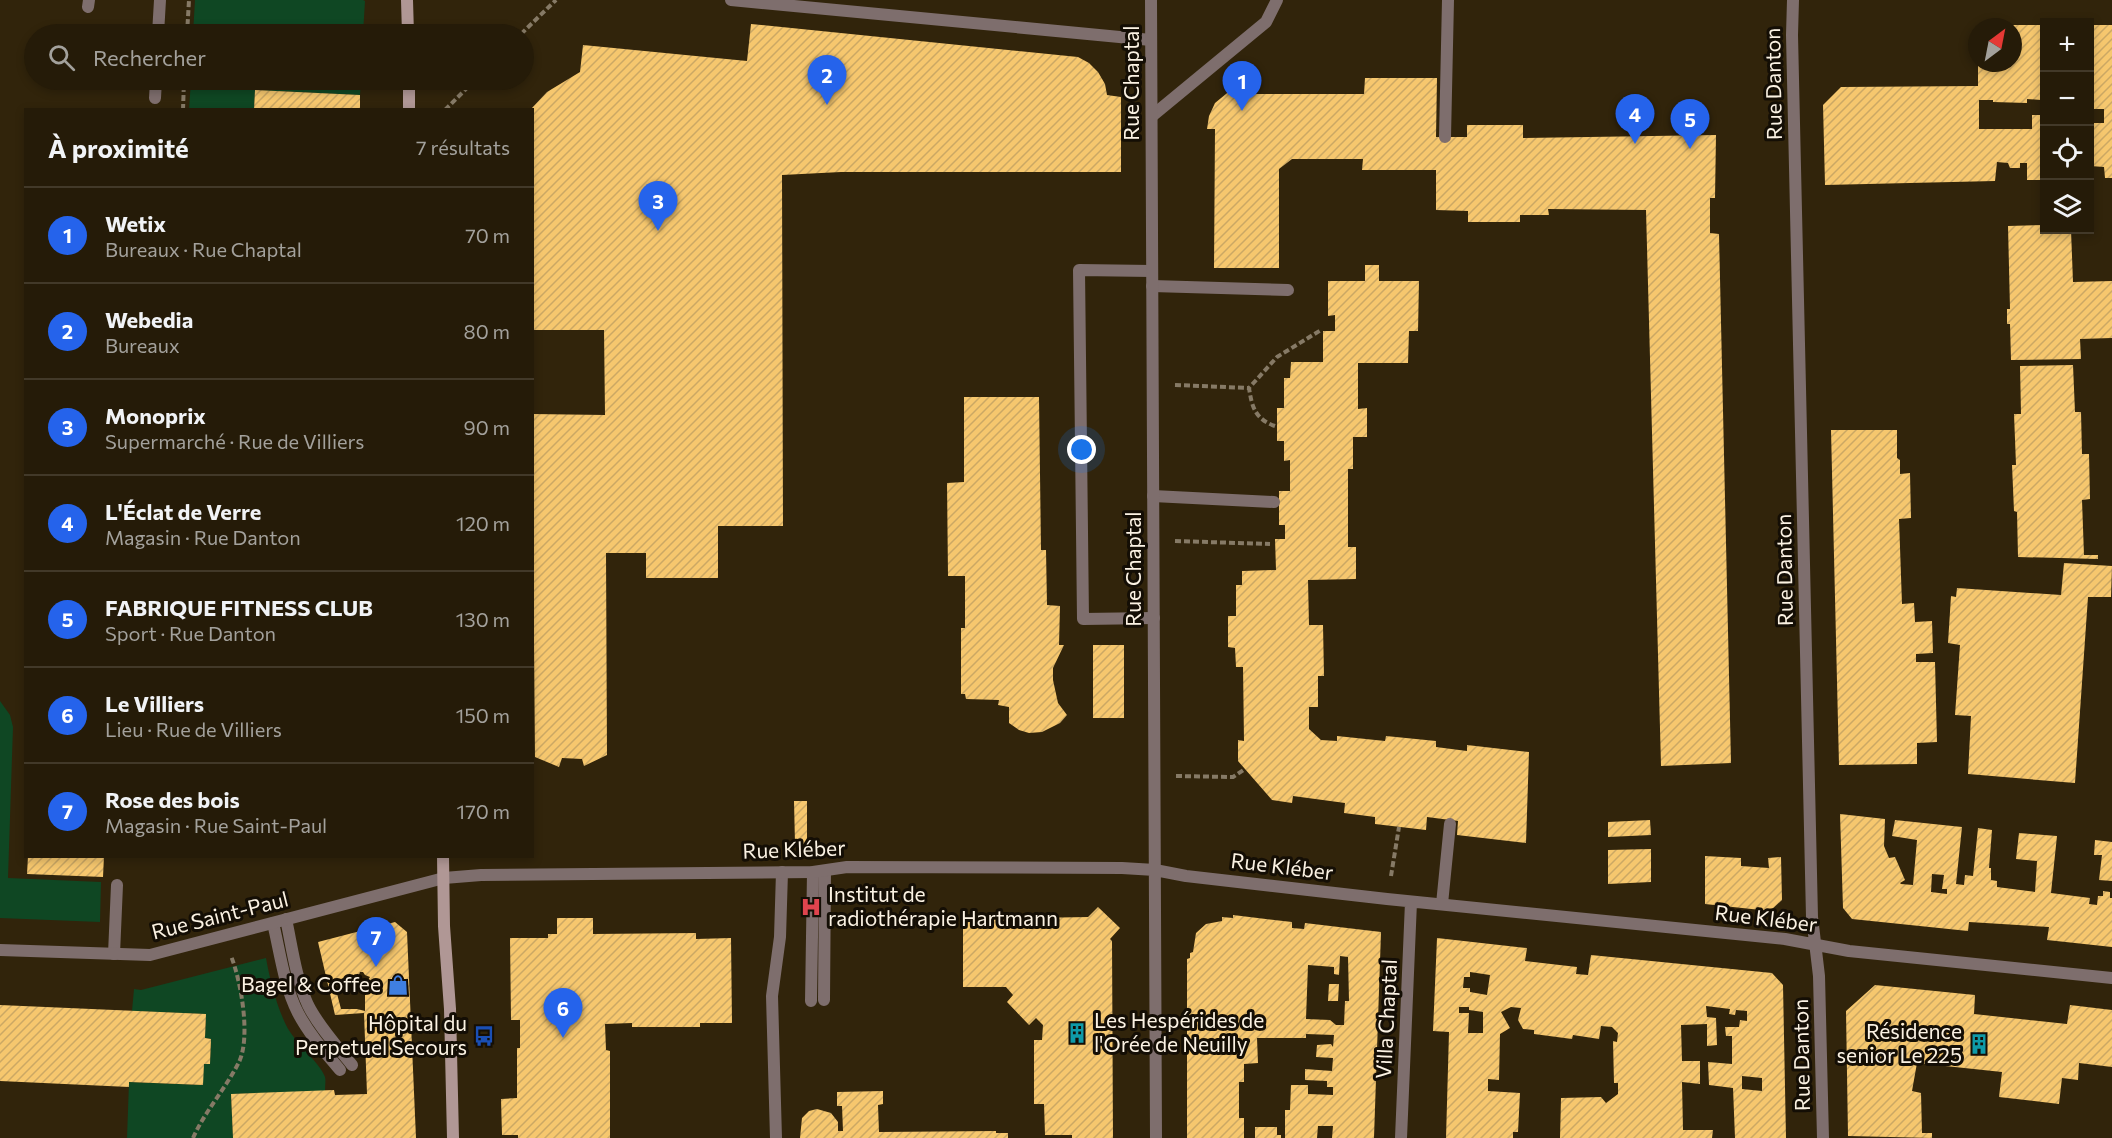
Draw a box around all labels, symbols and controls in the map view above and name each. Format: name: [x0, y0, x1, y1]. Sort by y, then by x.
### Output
north arrow: [1968, 18, 2022, 72]
map controls: [2040, 18, 2094, 234]
button: +: [2040, 18, 2094, 72]
search box: [24, 24, 534, 90]
street label: Rue Chaptal: [1118, 25, 1143, 141]
street label: Rue Danton: [1759, 28, 1786, 140]
icon: search: [45, 41, 78, 74]
text: Rechercher: [93, 44, 206, 71]
pin: 2: [808, 56, 846, 105]
pin: 1: [1222, 62, 1262, 111]
button: −: [2040, 72, 2094, 126]
pin: 4: [1616, 94, 1654, 144]
pin: 5: [1670, 100, 1710, 149]
button: locate: [2040, 126, 2094, 180]
text: À proximité: [48, 132, 189, 163]
text: 7 résultats: [416, 135, 510, 159]
button: layers: [2040, 180, 2094, 234]
pin: 3: [638, 182, 678, 231]
text: Wetix: [105, 210, 166, 237]
text: 1: [63, 223, 72, 247]
text: 70 m: [465, 223, 510, 247]
text: Bureaux · Rue Chaptal: [105, 237, 302, 261]
text: Webedia: [105, 306, 193, 333]
text: 2: [62, 319, 73, 343]
text: 80 m: [464, 319, 510, 343]
text: Bureaux: [105, 333, 180, 357]
text: Monoprix: [105, 402, 206, 429]
text: 3: [62, 415, 73, 439]
text: 90 m: [464, 415, 510, 439]
text: Supermarché · Rue de Villiers: [105, 429, 364, 453]
your location: [1067, 435, 1096, 464]
text: L'Éclat de Verre: [105, 498, 261, 525]
text: 4: [61, 511, 74, 535]
text: 120 m: [456, 511, 510, 535]
street label: Rue Chaptal: [1120, 511, 1145, 627]
street label: Rue Danton: [1770, 514, 1797, 626]
text: Magasin · Rue Danton: [105, 525, 301, 549]
text: FABRIQUE FITNESS CLUB: [105, 594, 373, 621]
text: 5: [62, 607, 73, 631]
text: 130 m: [456, 607, 510, 631]
text: Sport · Rue Danton: [105, 621, 276, 645]
text: Le Villiers: [105, 690, 204, 717]
text: 6: [61, 703, 74, 727]
text: 150 m: [456, 703, 510, 727]
text: Lieu · Rue de Villiers: [105, 717, 282, 741]
text: Rose des bois: [105, 786, 240, 813]
text: 7: [62, 799, 73, 823]
text: 170 m: [457, 799, 510, 823]
text: Magasin · Rue Saint-Paul: [105, 813, 327, 837]
street label: Rue Kléber: [742, 834, 846, 863]
street label: Rue Kléber: [1229, 847, 1335, 884]
place label: Institut de radiothérapie Hartmann: [828, 881, 1058, 930]
street label: Rue Saint-Paul: [149, 885, 291, 944]
hospital icon: Institut de radiothérapie Hartmann: [799, 895, 823, 919]
street label: Rue Kléber: [1713, 899, 1819, 936]
pin: 7: [356, 918, 395, 967]
street label: Villa Chaptal: [1370, 958, 1401, 1080]
place label: Bagel & Coffee: [241, 971, 381, 996]
shop icon: Bagel & Coffee: [386, 973, 410, 997]
pin: 6: [544, 988, 582, 1038]
street label: Rue Danton: [1787, 999, 1814, 1111]
place label: Les Hespérides de l'Orée de Neuilly: [1094, 1007, 1264, 1056]
place label: Hôpital du Perpetuel Secours: [295, 1010, 467, 1059]
place label: Résidence senior Le 225: [1837, 1018, 1962, 1067]
building icon: Les Hespérides de l'Orée de Neuilly: [1065, 1021, 1089, 1045]
bus stop icon: Hôpital du Perpetuel Secours: [472, 1024, 496, 1048]
building icon: Résidence senior Le 225: [1967, 1032, 1991, 1056]

